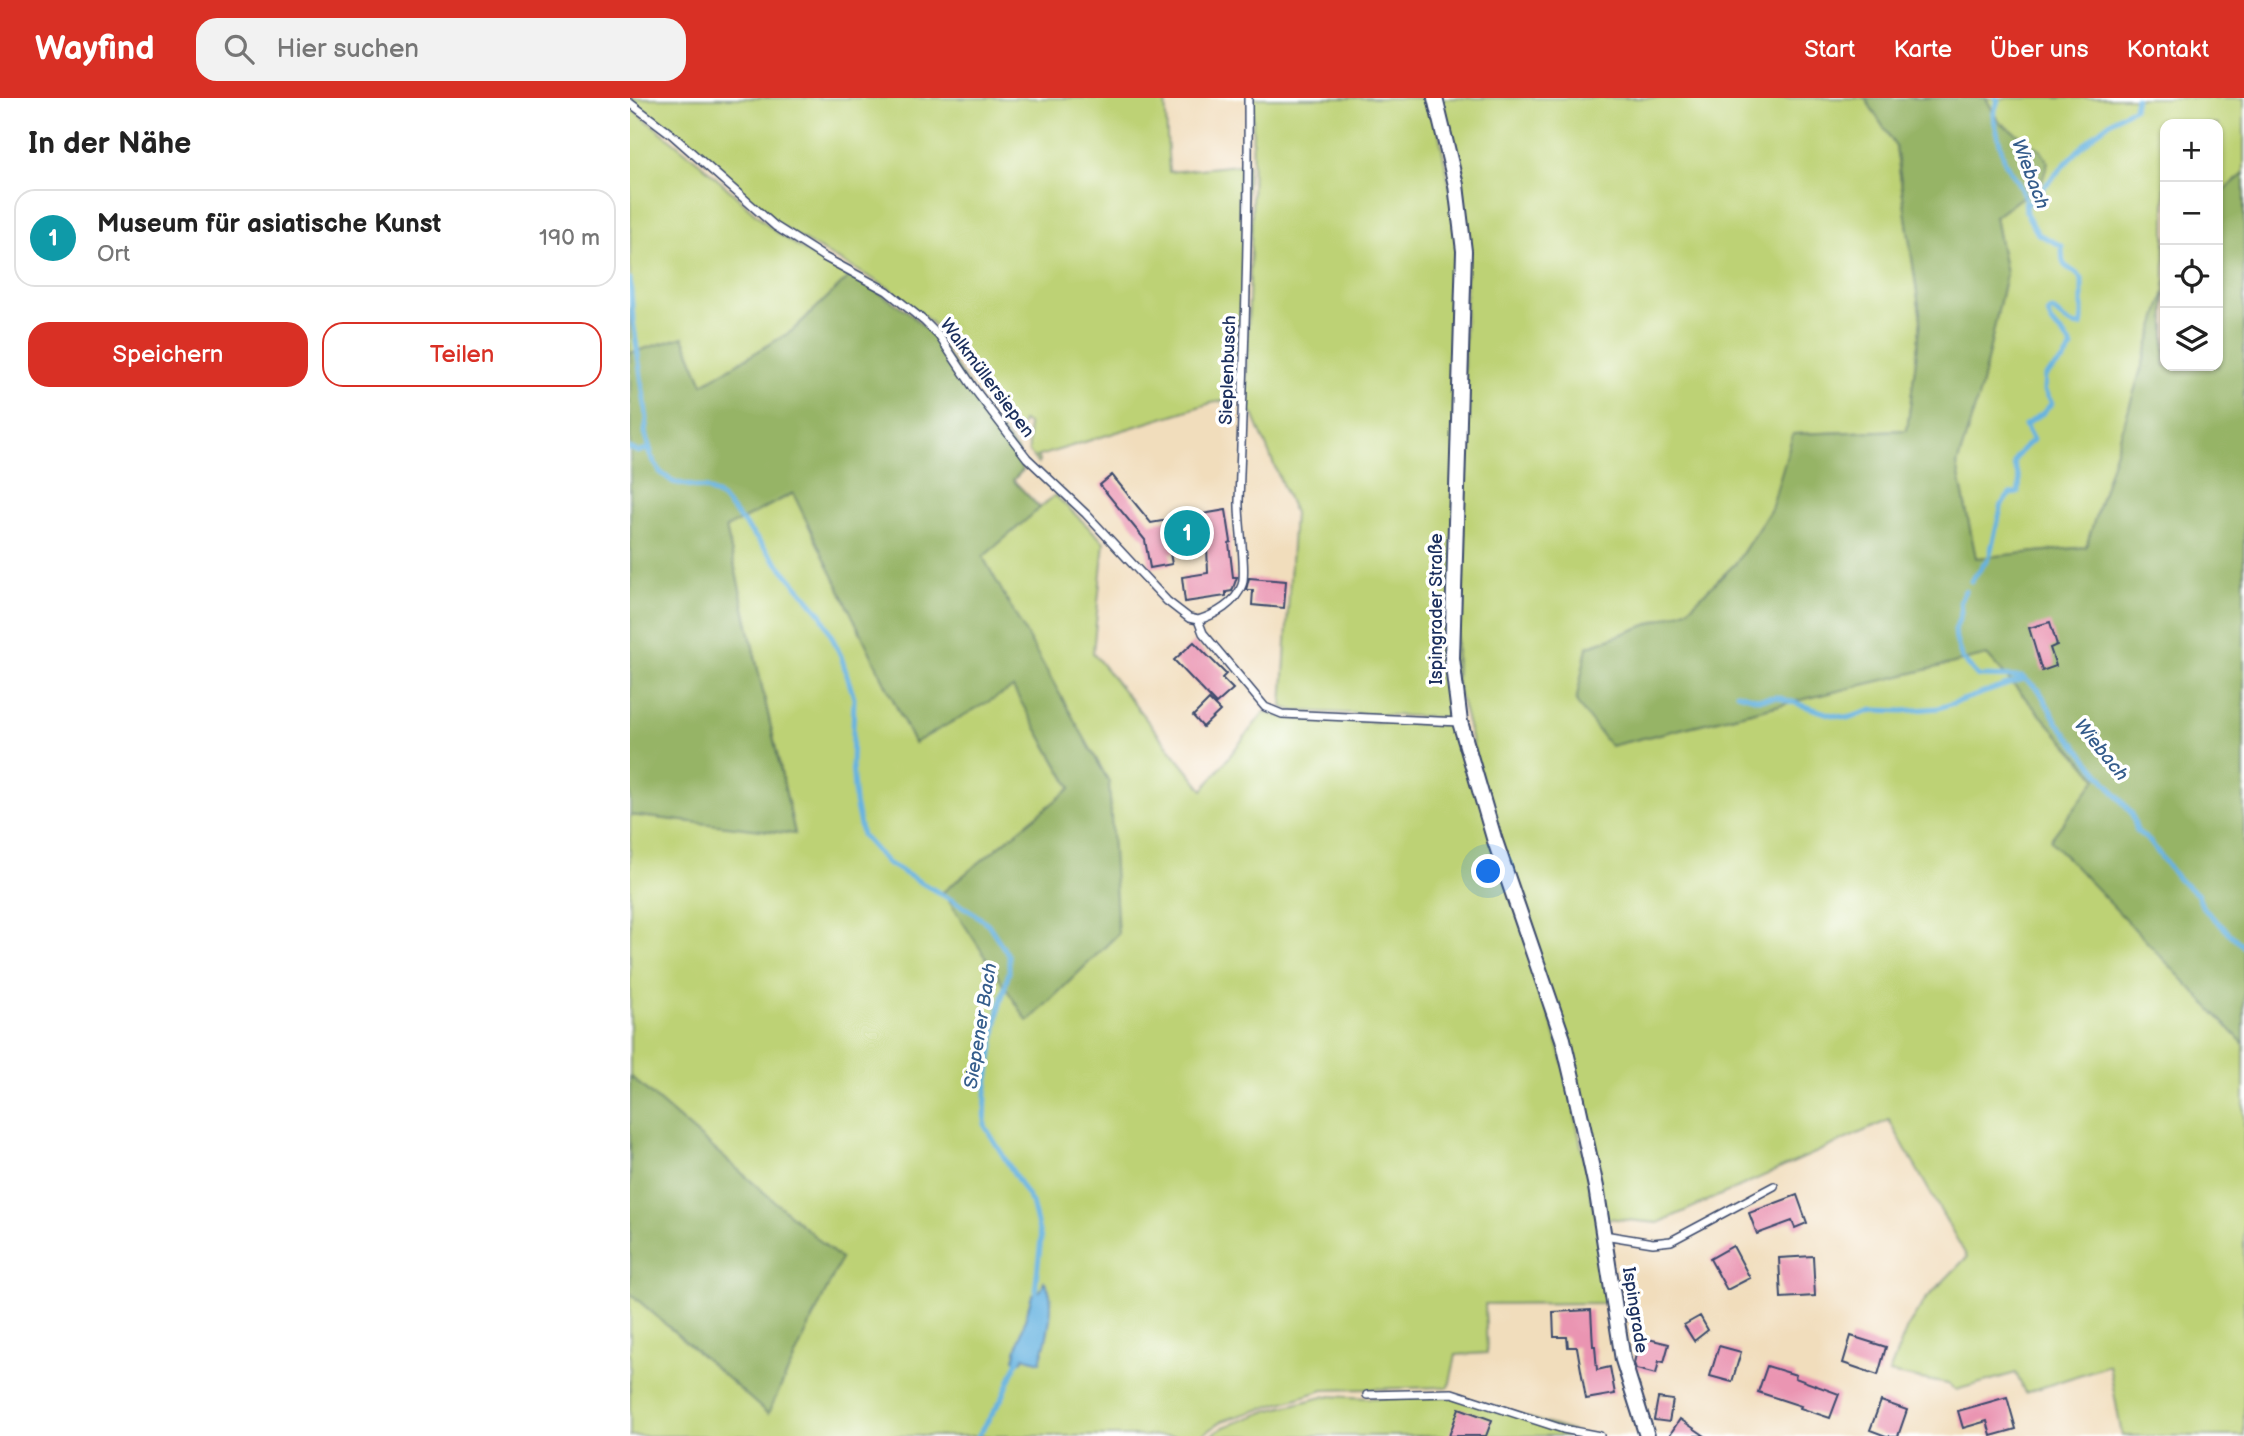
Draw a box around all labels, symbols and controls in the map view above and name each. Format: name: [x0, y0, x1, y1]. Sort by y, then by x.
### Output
search box: [196, 18, 686, 81]
text: Wayfind: [35, 29, 154, 69]
icon: search: [220, 30, 258, 68]
text: Hier suchen: [276, 34, 419, 65]
text: Start: [1804, 35, 1855, 64]
text: Karte: [1893, 35, 1952, 64]
text: Über uns: [1990, 35, 2089, 64]
text: Kontakt: [2127, 35, 2209, 64]
map controls: [2160, 119, 2223, 371]
button: +: [2160, 119, 2223, 182]
text: In der Nähe: [28, 126, 191, 162]
water label: Wiebach: [2006, 136, 2054, 212]
button: −: [2160, 182, 2223, 245]
text: Museum für asiatische Kunst: [97, 209, 441, 240]
text: 1: [48, 224, 58, 252]
text: 190 m: [539, 224, 600, 252]
text: Ort: [97, 240, 130, 268]
button: locate: [2160, 245, 2223, 308]
button: layers: [2160, 308, 2223, 371]
street label: Walkmüllersiepen: [935, 314, 1039, 442]
street label: Sieplenbusch: [1216, 315, 1240, 425]
button: Speichern: [28, 322, 308, 387]
button: Teilen: [322, 322, 602, 387]
pin: 1: [1164, 507, 1210, 559]
street label: Ispingrader Straße: [1426, 533, 1447, 685]
water label: Wiebach: [2069, 714, 2133, 786]
your location: [1471, 854, 1505, 888]
water label: Siepener Bach: [960, 961, 1002, 1091]
street label: Ispingrade: [1618, 1265, 1652, 1355]

